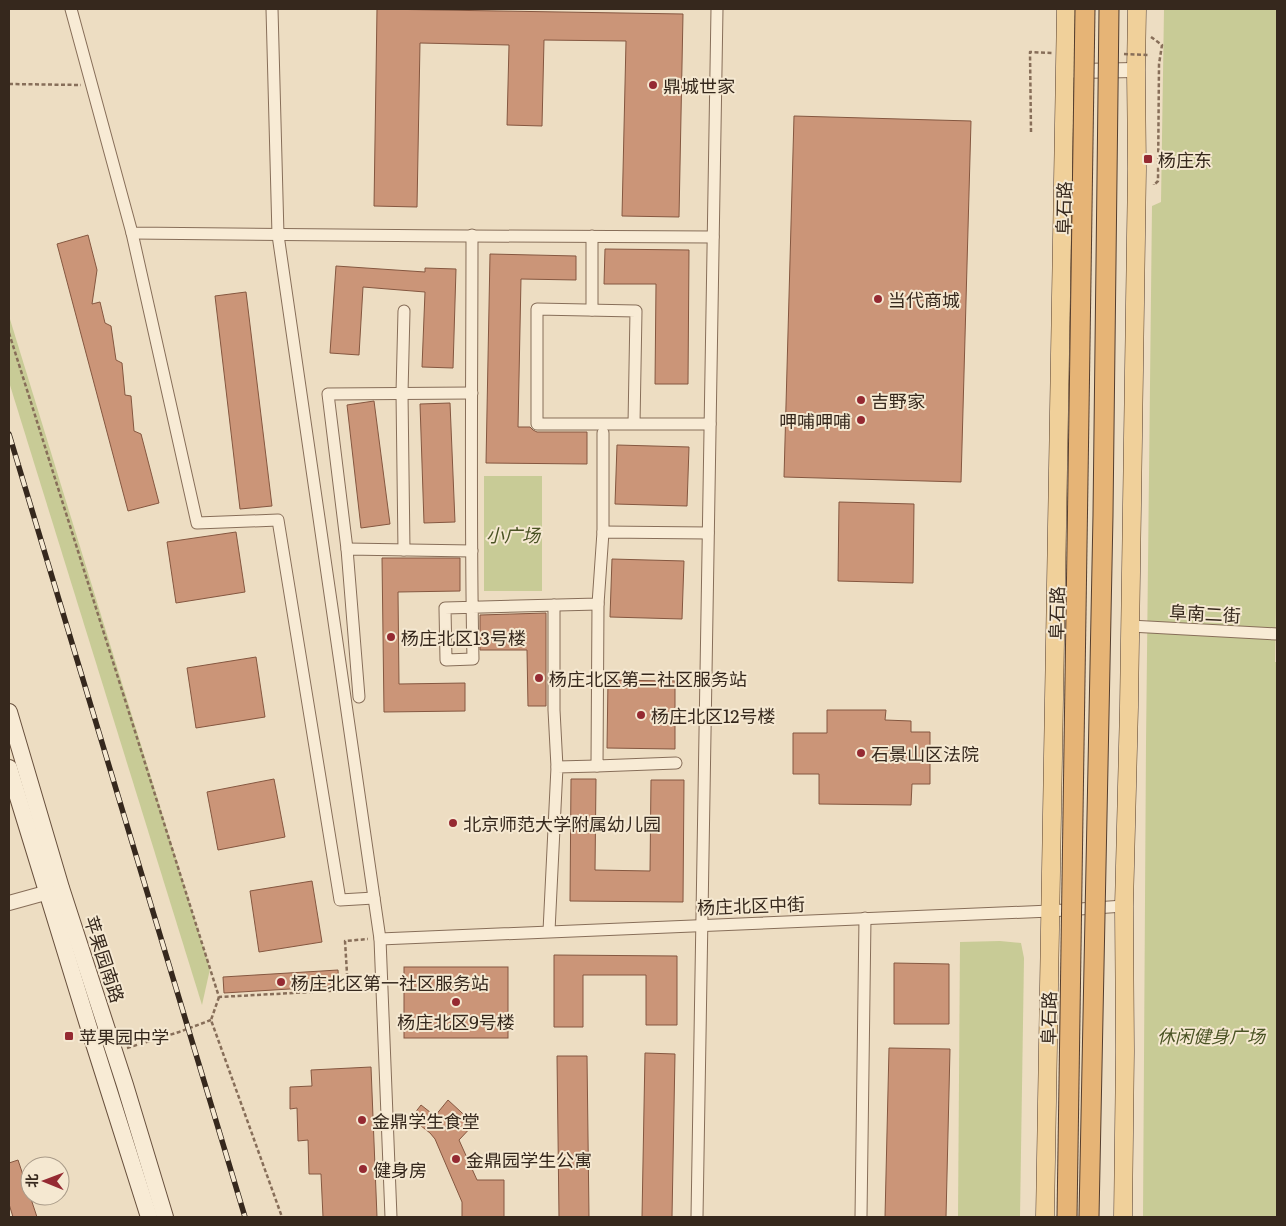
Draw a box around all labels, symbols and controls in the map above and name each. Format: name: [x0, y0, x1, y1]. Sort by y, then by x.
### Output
place label: 鼎城世家: [663, 72, 735, 99]
marker: 鼎城世家: [647, 79, 659, 91]
place label: 杨庄东: [1158, 146, 1212, 173]
marker: 杨庄东: [1142, 153, 1154, 165]
street label: 阜石路: [1049, 181, 1077, 235]
place label: 当代商城: [888, 286, 960, 313]
marker: 当代商城: [872, 293, 884, 305]
place label: 吉野家: [871, 387, 925, 414]
marker: 吉野家: [855, 394, 867, 406]
place label: 呷哺呷哺: [779, 407, 851, 434]
marker: 呷哺呷哺: [855, 414, 867, 426]
park label: 小广场: [486, 521, 542, 548]
street label: 阜石路: [1042, 586, 1070, 640]
street label: 阜南二街: [1168, 598, 1242, 628]
place label: 杨庄北区13号楼: [401, 624, 526, 651]
marker: 杨庄北区13号楼: [385, 631, 397, 643]
place label: 杨庄北区第二社区服务站: [549, 665, 747, 692]
marker: 杨庄北区第二社区服务站: [533, 672, 545, 684]
place label: 杨庄北区12号楼: [651, 702, 775, 729]
marker: 杨庄北区12号楼: [635, 709, 647, 721]
place label: 石景山区法院: [871, 740, 979, 767]
marker: 石景山区法院: [855, 747, 867, 759]
place label: 北京师范大学附属幼儿园: [463, 810, 661, 837]
marker: 北京师范大学附属幼儿园: [447, 817, 459, 829]
street label: 杨庄北区中街: [697, 890, 805, 920]
street label: 苹果园南路: [78, 912, 132, 1006]
place label: 杨庄北区第一社区服务站: [291, 969, 489, 996]
marker: 杨庄北区第一社区服务站: [275, 976, 287, 988]
street label: 阜石路: [1034, 991, 1062, 1045]
marker: 杨庄北区9号楼: [450, 996, 462, 1008]
place label: 杨庄北区9号楼: [397, 1008, 515, 1035]
park label: 休闲健身广场: [1157, 1022, 1267, 1049]
place label: 苹果园中学: [79, 1023, 169, 1050]
marker: 苹果园中学: [63, 1030, 75, 1042]
place label: 金鼎学生食堂: [372, 1107, 480, 1134]
marker: 金鼎学生食堂: [356, 1114, 368, 1126]
place label: 金鼎园学生公寓: [466, 1146, 592, 1173]
marker: 金鼎园学生公寓: [450, 1153, 462, 1165]
north arrow: [20, 1156, 70, 1206]
place label: 健身房: [373, 1156, 427, 1183]
marker: 健身房: [357, 1163, 369, 1175]
text: 北: [21, 1174, 41, 1188]

